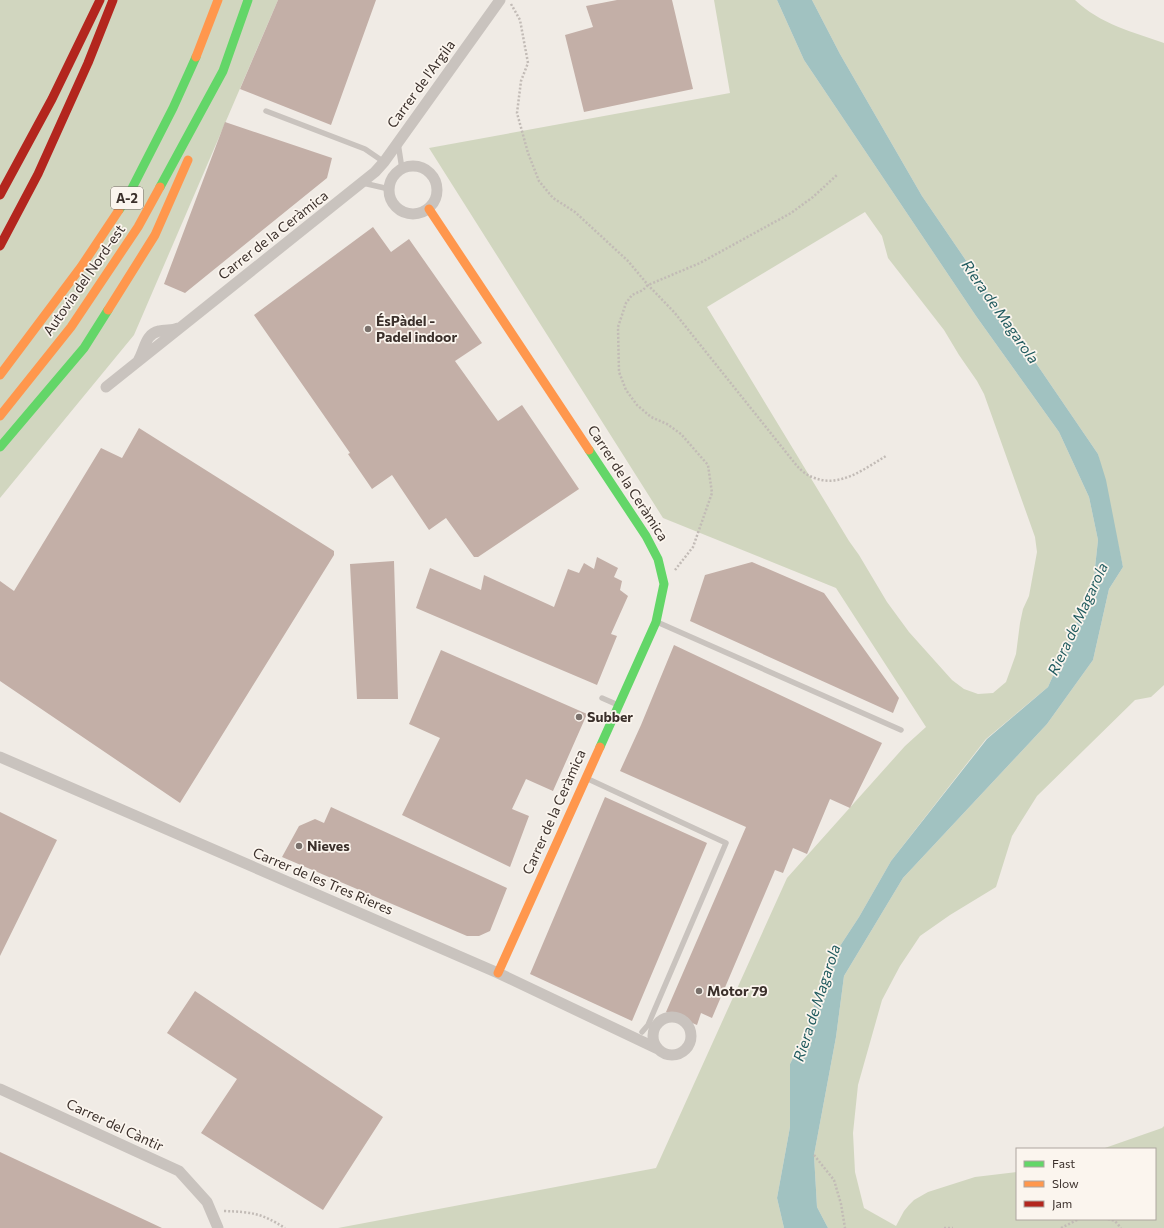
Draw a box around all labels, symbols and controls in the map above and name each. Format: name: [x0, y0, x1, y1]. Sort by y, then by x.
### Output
street label: Carrer de l'Argila: [383, 36, 458, 131]
street label: Carrer de la Ceràmica: [214, 186, 331, 283]
road number: A-2: [111, 187, 143, 209]
street label: Autovia del Nord-est: [39, 221, 128, 338]
water label: Riera de Magarola: [958, 256, 1043, 367]
place label: ÉsPàdel - Padel indoor: [376, 312, 457, 345]
marker: ÉsPàdel - Padel indoor: [363, 324, 373, 334]
street label: Carrer de la Ceràmica: [585, 421, 672, 544]
water label: Riera de Magarola: [1043, 559, 1111, 678]
place label: Subber: [587, 708, 633, 725]
marker: Subber: [574, 712, 584, 722]
street label: Carrer de la Ceràmica: [518, 747, 589, 877]
place label: Nieves: [307, 837, 350, 854]
marker: Nieves: [294, 841, 304, 851]
street label: Carrer de les Tres Rieres: [251, 843, 396, 918]
water label: Riera de Magarola: [789, 942, 844, 1064]
place label: Motor 79: [707, 982, 768, 999]
marker: Motor 79: [694, 986, 704, 996]
street label: Carrer del Càntir: [64, 1095, 167, 1155]
legend: [1016, 1148, 1156, 1220]
text: Fast: [1052, 1156, 1075, 1170]
text: Slow: [1052, 1176, 1079, 1190]
text: Jam: [1052, 1196, 1072, 1211]

